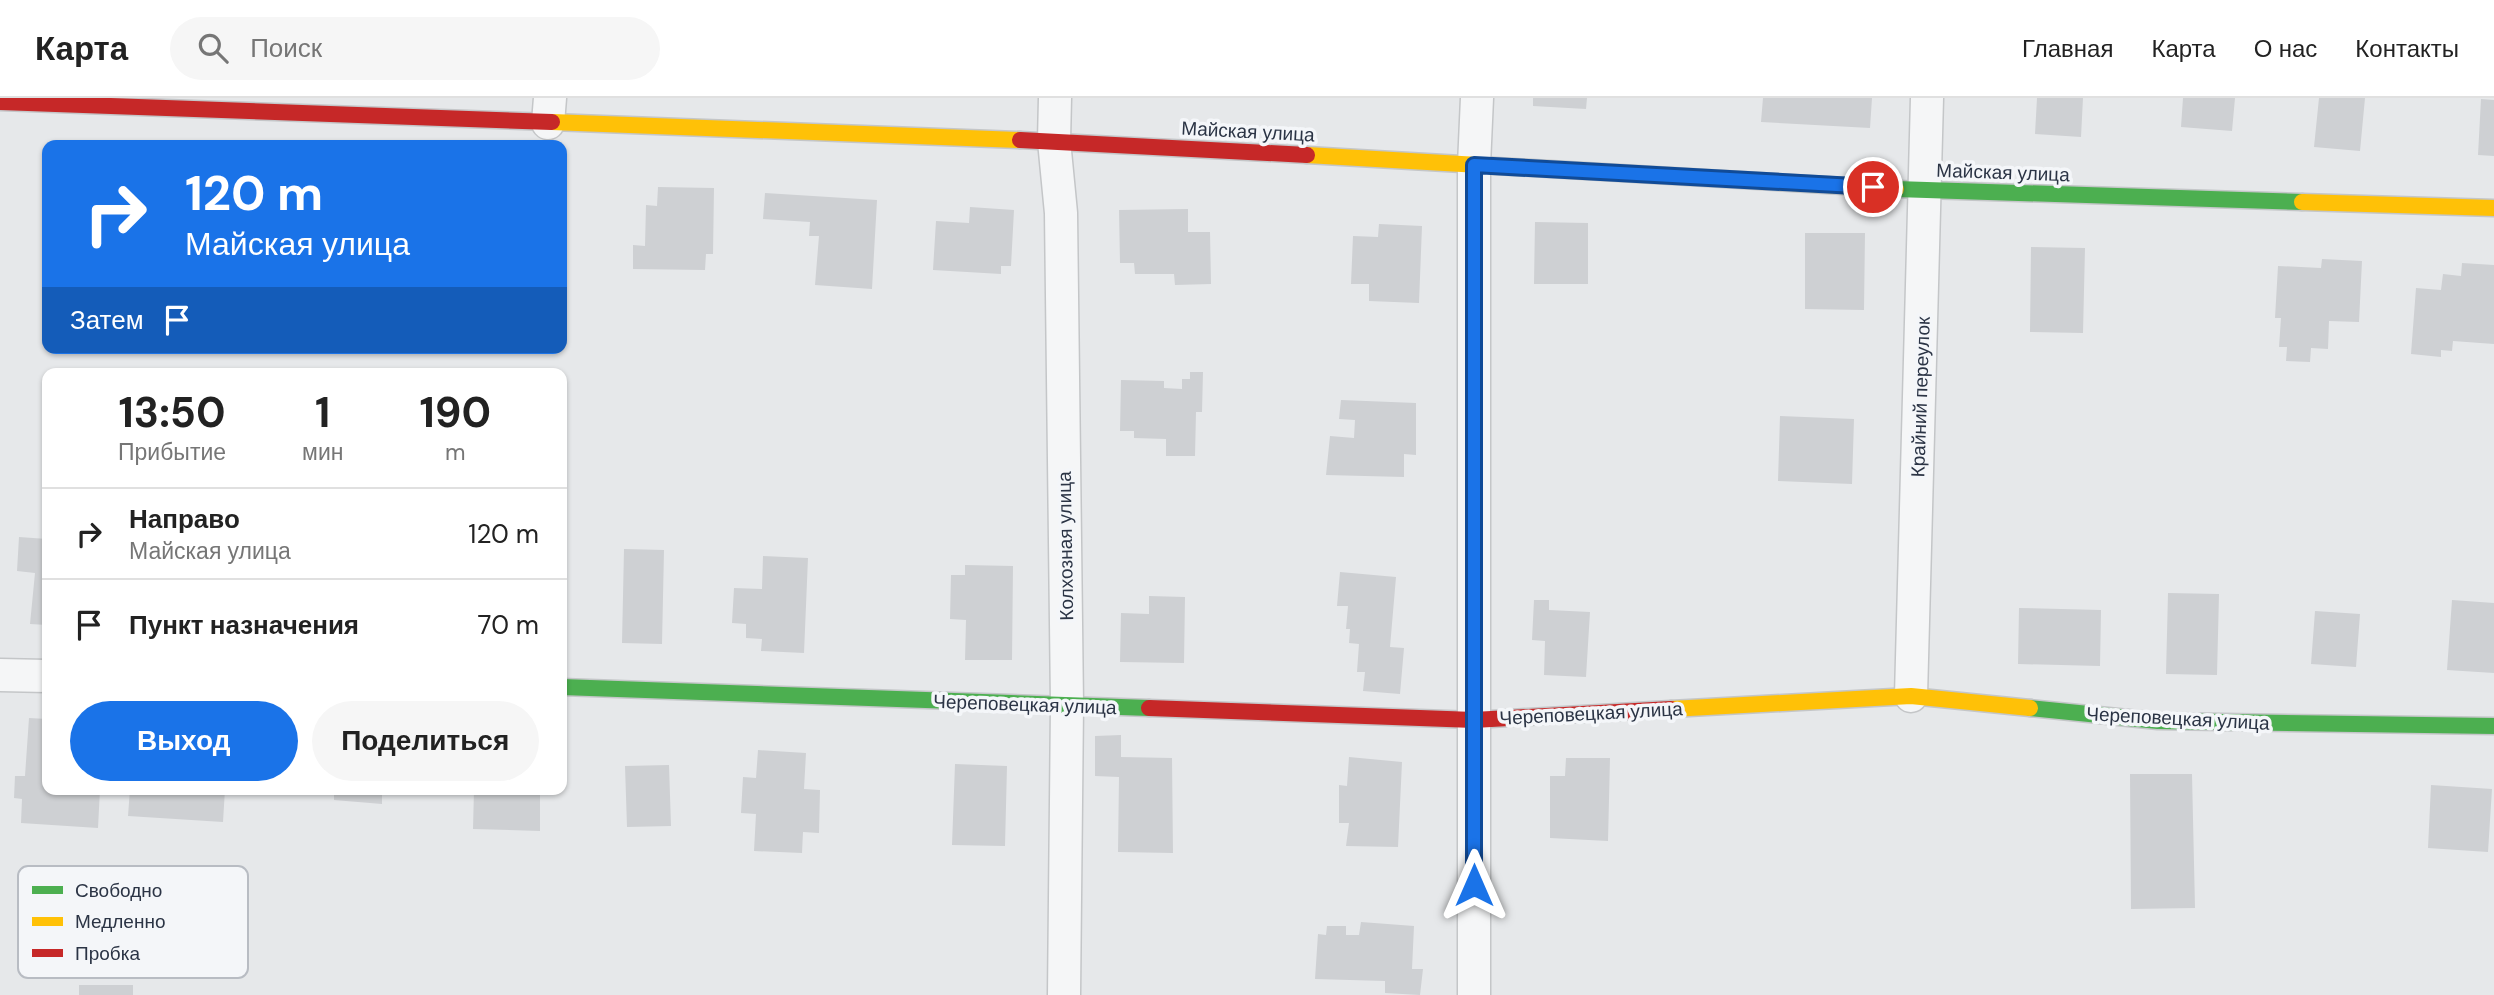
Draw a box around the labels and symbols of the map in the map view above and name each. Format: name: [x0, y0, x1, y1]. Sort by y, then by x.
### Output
street label: Майская улица: [1181, 116, 1316, 148]
pin: [1843, 157, 1903, 217]
street label: Майская улица: [1936, 158, 2071, 187]
street label: Крайний переулок: [1905, 316, 1936, 478]
street label: Колхозная улица: [1052, 471, 1079, 621]
street label: Череповецкая улица: [933, 689, 1118, 720]
street label: Череповецкая улица: [1499, 696, 1684, 731]
street label: Череповецкая улица: [2086, 701, 2271, 736]
position arrow: [1437, 848, 1511, 922]
legend: [18, 866, 248, 978]
text: Свободно: [75, 878, 162, 903]
text: Медленно: [75, 909, 165, 934]
text: Пробка: [75, 941, 140, 966]

